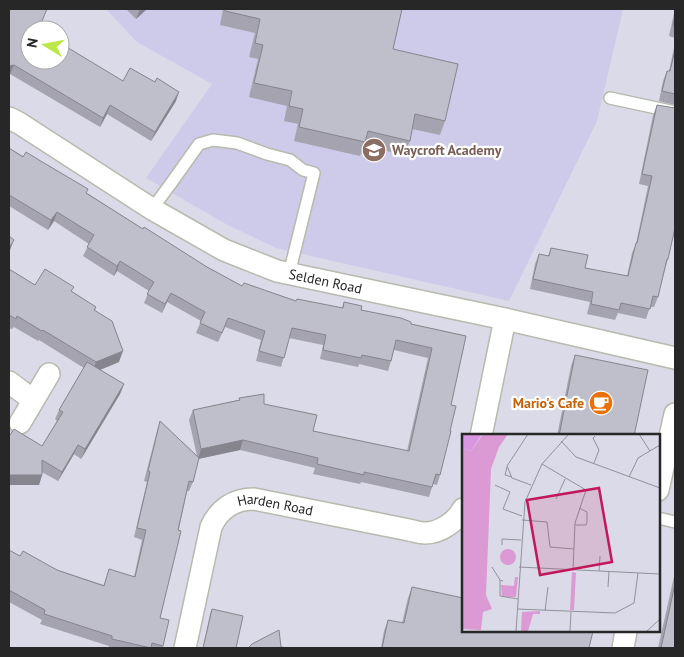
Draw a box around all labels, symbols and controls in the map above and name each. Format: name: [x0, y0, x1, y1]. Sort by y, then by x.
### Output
north arrow: [20, 20, 70, 70]
text: N: [23, 37, 42, 49]
school or university icon: Waycroft Academy: [361, 137, 387, 163]
place label: Waycroft Academy: [392, 141, 502, 159]
street label: Selden Road: [287, 265, 364, 298]
cafe icon: Mario's Cafe: [588, 390, 614, 416]
place label: Mario's Cafe: [513, 394, 584, 412]
inset map: [462, 434, 659, 632]
street label: Harden Road: [235, 490, 315, 520]

